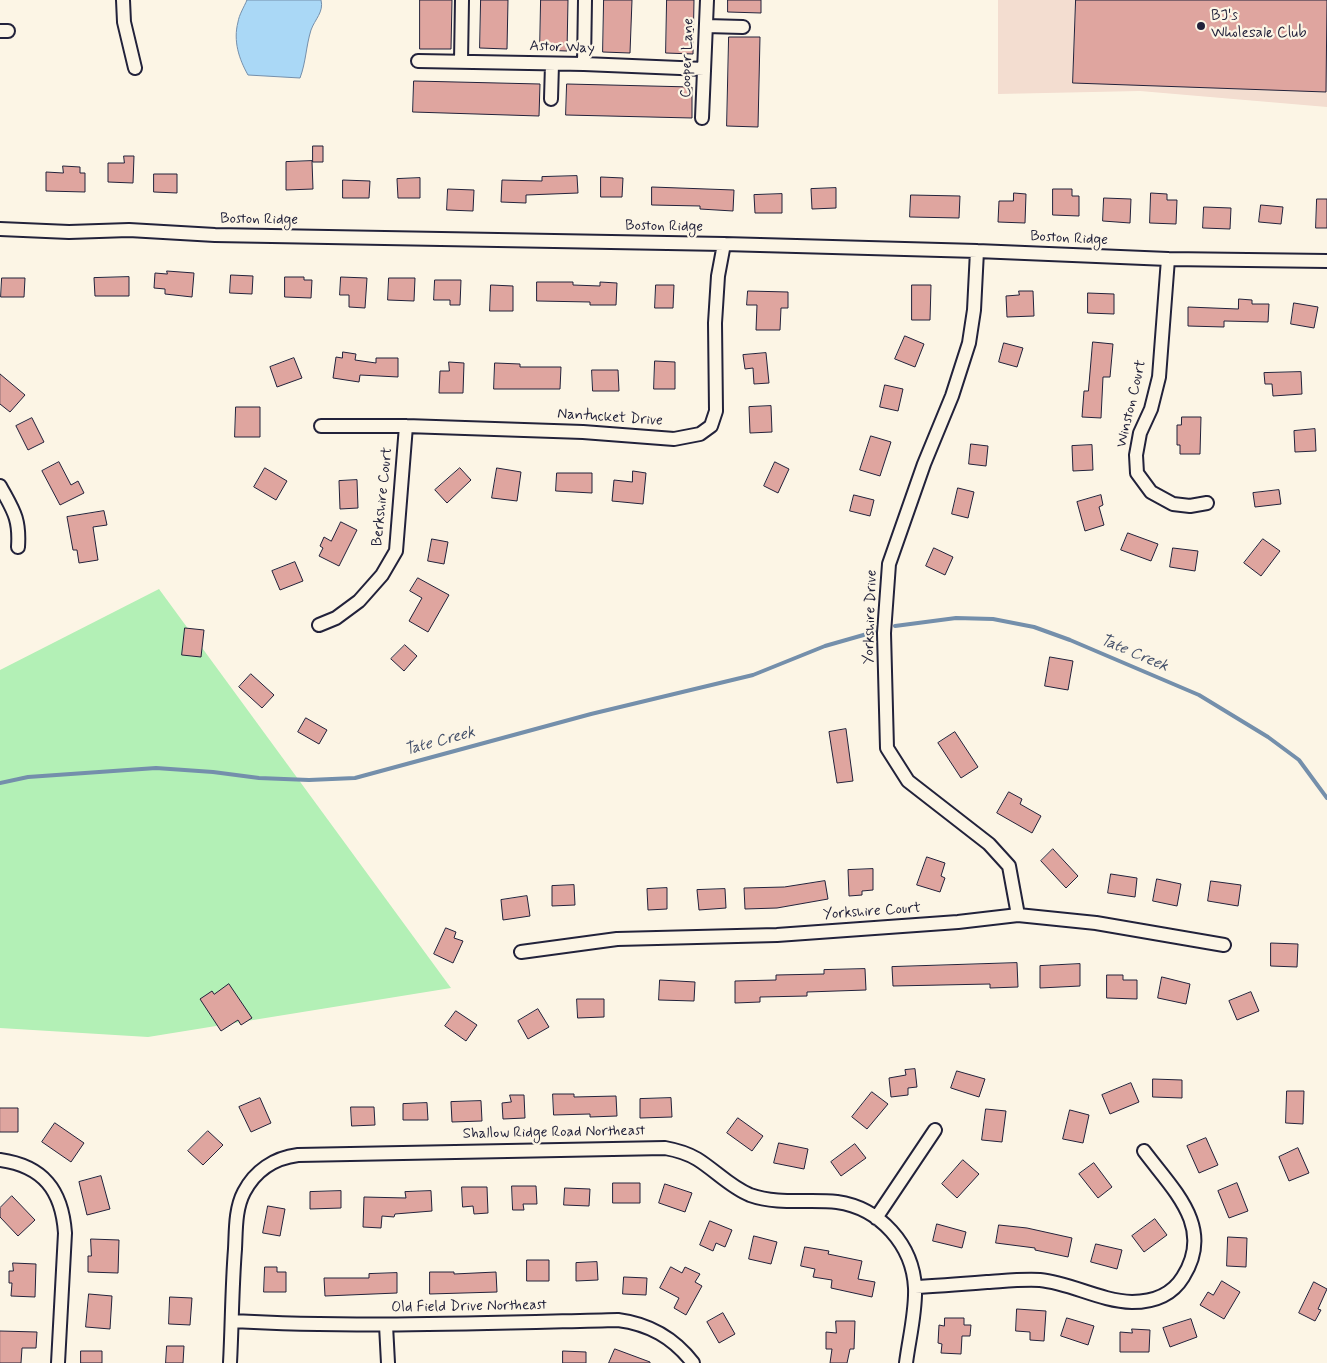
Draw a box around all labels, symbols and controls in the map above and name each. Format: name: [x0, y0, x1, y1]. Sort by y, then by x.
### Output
place label: BJ's Wholesale Club: [1211, 8, 1306, 43]
street label: Cooper Lane: [678, 18, 698, 98]
marker: BJ's Wholesale Club: [1195, 20, 1207, 32]
street label: Astor Way: [529, 38, 595, 58]
street label: Boston Ridge: [220, 210, 298, 230]
street label: Boston Ridge: [625, 217, 703, 237]
street label: Boston Ridge: [1030, 228, 1108, 250]
street label: Winston Court: [1113, 358, 1151, 450]
street label: Nantucket Drive: [557, 405, 663, 431]
street label: Berkshire Court: [369, 447, 397, 547]
street label: Yorkshire Drive: [860, 569, 882, 665]
water label: Tate Creek: [1097, 631, 1171, 677]
water label: Tate Creek: [403, 723, 477, 761]
street label: Yorkshire Court: [822, 900, 922, 924]
street label: Shallow Ridge Road Northeast: [463, 1122, 645, 1144]
street label: Old Field Drive Northeast: [391, 1297, 547, 1317]

